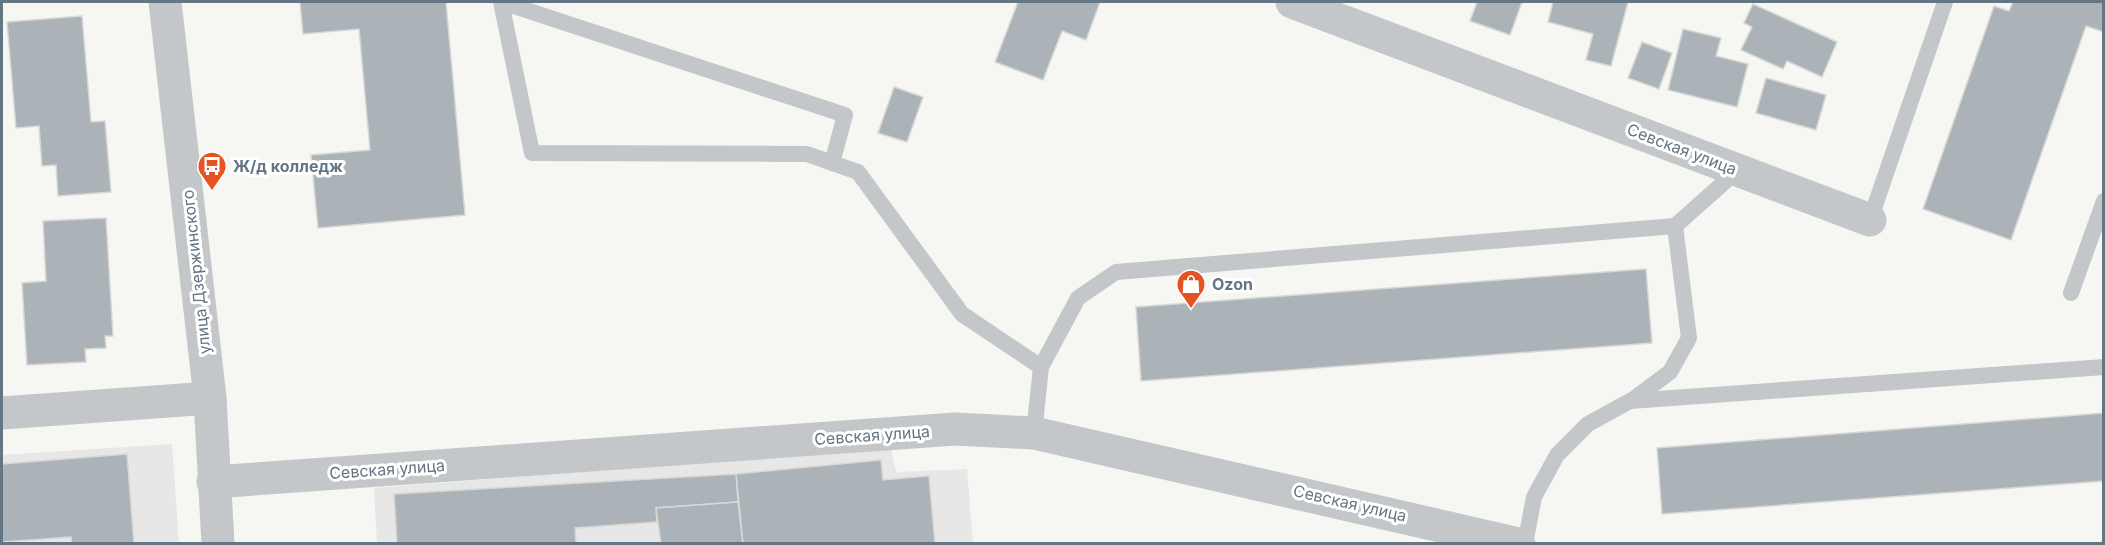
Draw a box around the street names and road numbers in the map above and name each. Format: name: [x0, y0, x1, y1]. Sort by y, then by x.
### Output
street label: Севская улица: [1624, 119, 1740, 179]
street label: улица Дзержинского: [177, 189, 215, 355]
street label: Севская улица: [814, 421, 930, 449]
street label: Севская улица: [329, 455, 445, 483]
street label: Севская улица: [1291, 480, 1409, 526]

